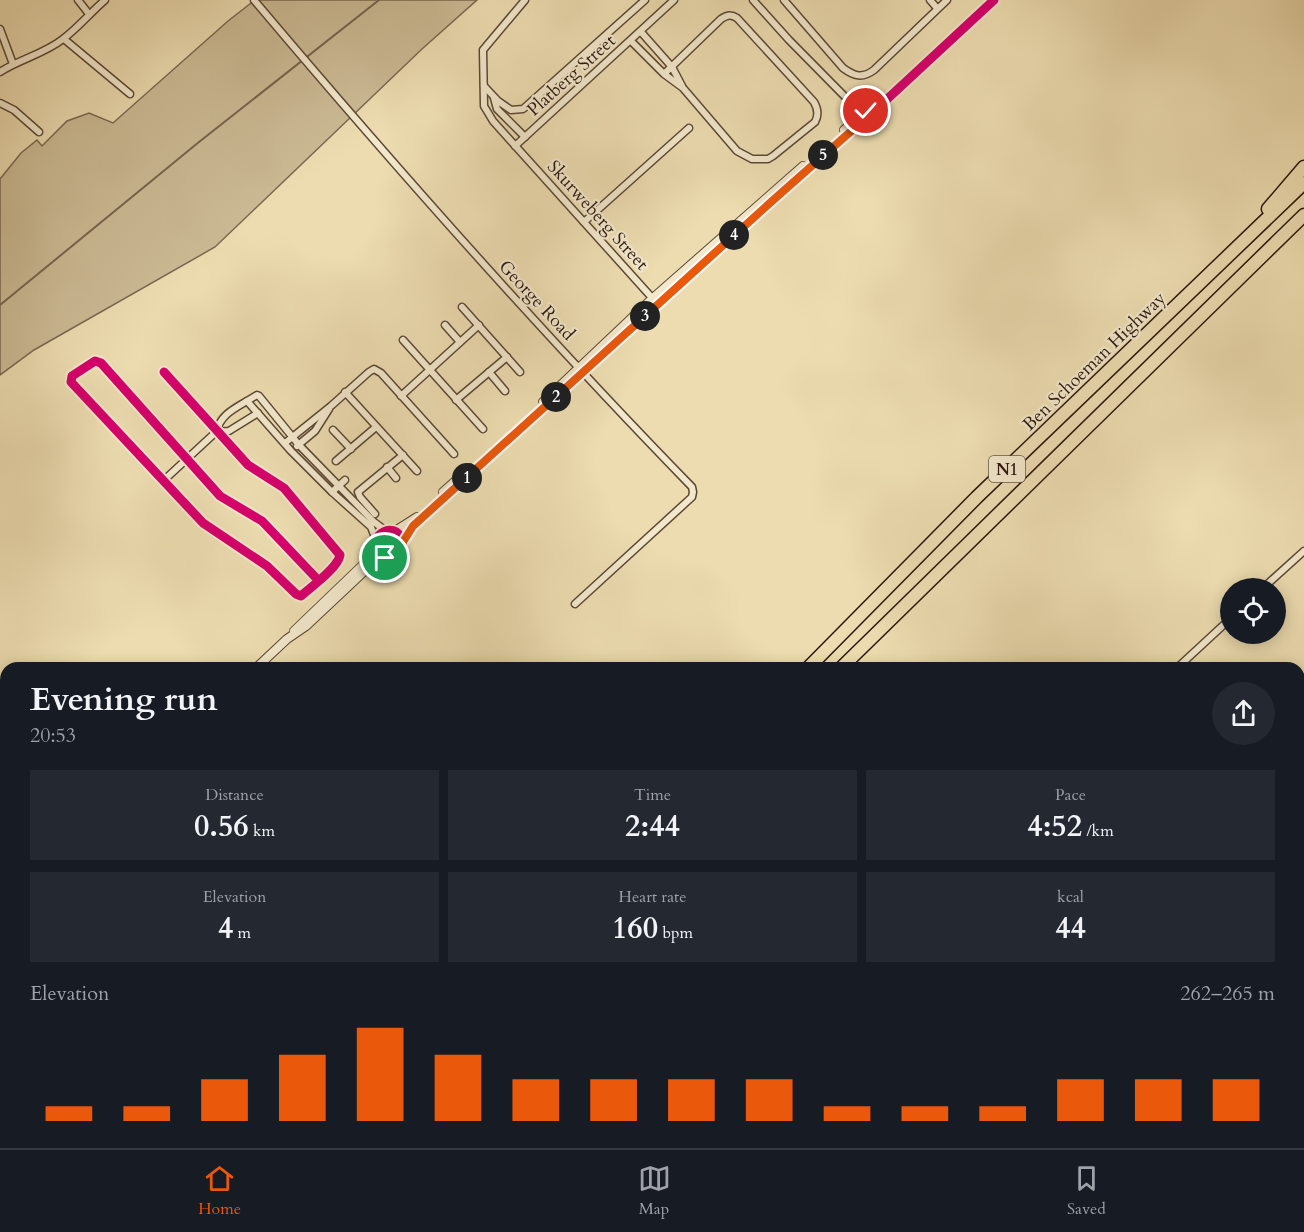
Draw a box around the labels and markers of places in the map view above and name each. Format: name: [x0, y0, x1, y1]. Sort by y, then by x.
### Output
pin: [840, 85, 891, 136]
pin: 5: [808, 140, 838, 170]
pin: 4: [719, 220, 749, 250]
pin: 3: [630, 301, 660, 331]
pin: 2: [541, 382, 571, 412]
pin: 1: [452, 463, 482, 493]
pin: [359, 532, 410, 583]

